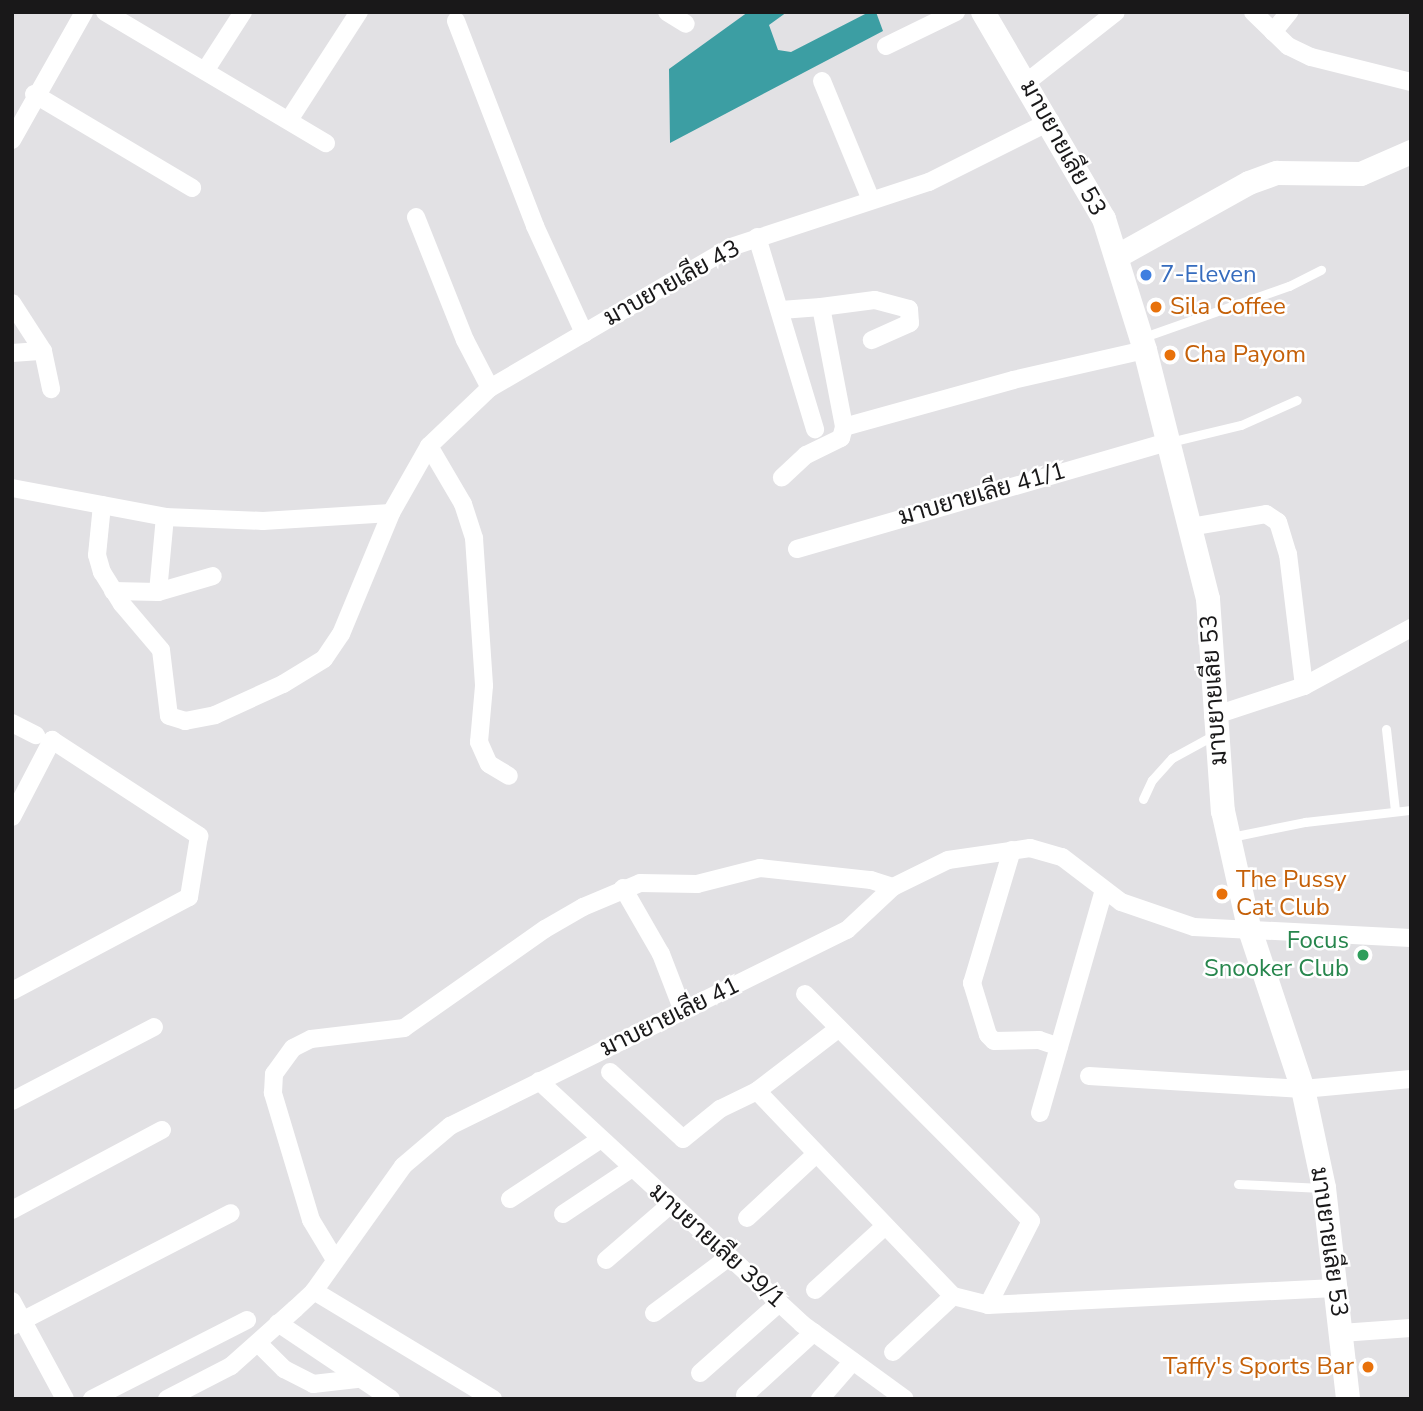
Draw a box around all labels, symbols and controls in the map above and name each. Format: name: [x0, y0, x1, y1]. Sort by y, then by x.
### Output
street label: มาบยายเลีย 53: [1014, 75, 1112, 221]
street label: มาบยายเลีย 43: [599, 234, 745, 332]
place label: 7-Eleven: [1160, 261, 1257, 289]
marker: 7-Eleven: [1138, 267, 1154, 283]
place label: Sila Coffee: [1170, 293, 1286, 321]
marker: Sila Coffee: [1148, 299, 1164, 315]
place label: Cha Payom: [1184, 341, 1306, 369]
marker: Cha Payom: [1162, 347, 1178, 363]
street label: มาบยายเลีย 41/1: [895, 456, 1069, 532]
street label: มาบยายเลีย 53: [1194, 614, 1234, 766]
place label: The Pussy Cat Club: [1236, 866, 1347, 922]
marker: The Pussy Cat Club: [1214, 886, 1230, 902]
place label: Focus Snooker Club: [1204, 927, 1349, 983]
marker: Focus Snooker Club: [1355, 947, 1371, 963]
street label: มาบยายเลีย 41: [596, 971, 744, 1063]
street label: มาบยายเลีย 53: [1304, 1165, 1354, 1319]
street label: มาบยายเลีย 39/1: [643, 1178, 791, 1314]
place label: Taffy's Sports Bar: [1163, 1353, 1354, 1381]
marker: Taffy's Sports Bar: [1360, 1359, 1376, 1375]

